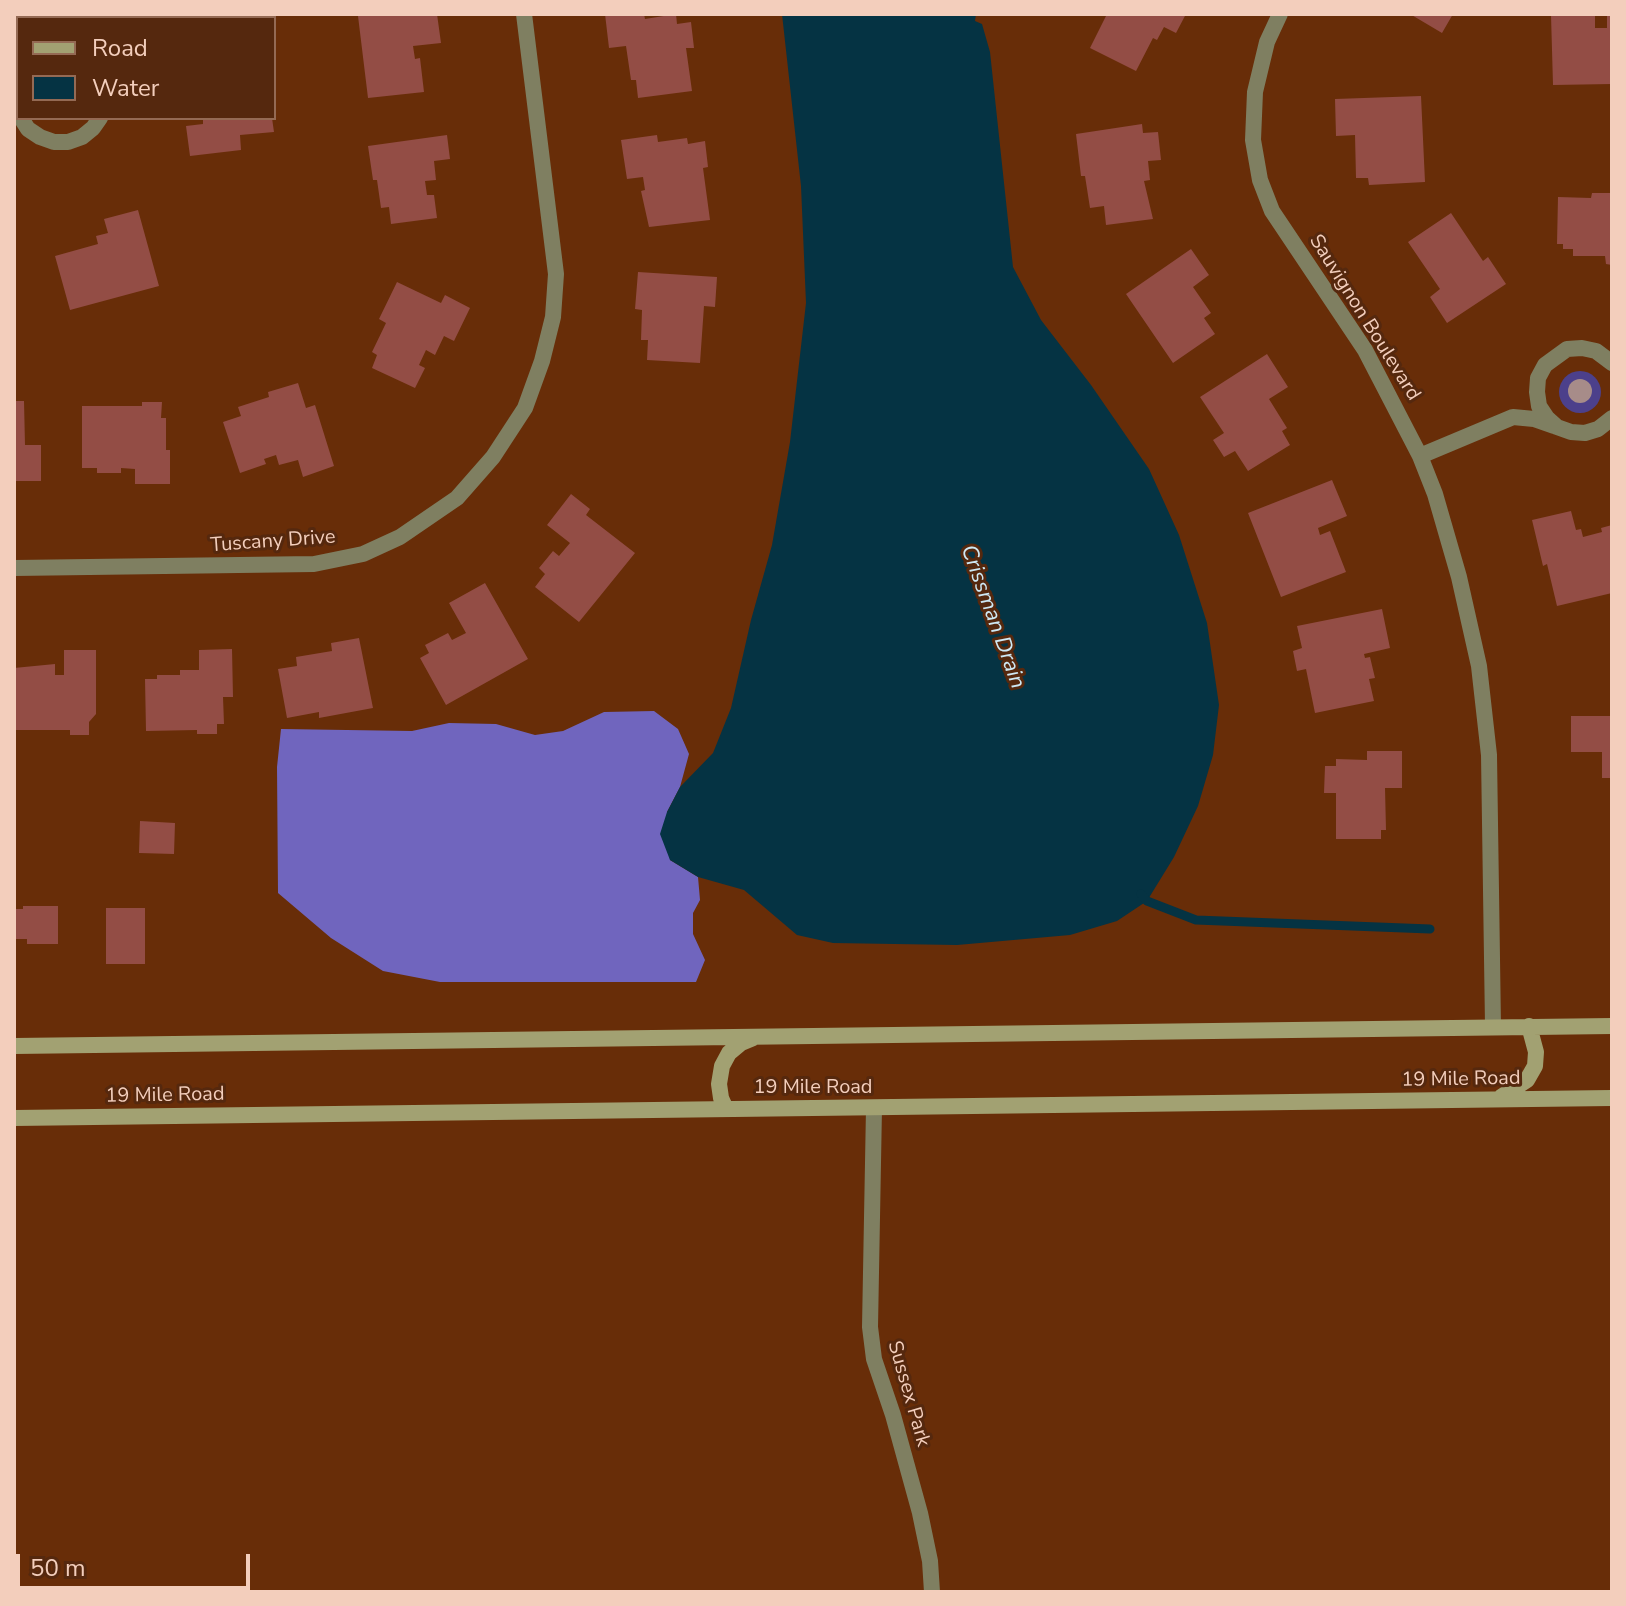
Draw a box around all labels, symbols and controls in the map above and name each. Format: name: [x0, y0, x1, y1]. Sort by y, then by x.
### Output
legend: [16, 16, 276, 120]
text: Road: [92, 32, 148, 64]
text: Water: [92, 72, 159, 104]
street label: Sauvignon Boulevard: [1303, 231, 1425, 405]
street label: Tuscany Drive: [210, 526, 336, 558]
water label: Crissman Drain: [954, 542, 1030, 692]
street label: 19 Mile Road: [1401, 1067, 1521, 1093]
street label: 19 Mile Road: [753, 1076, 873, 1100]
street label: 19 Mile Road: [105, 1083, 225, 1109]
street label: Sussex Park: [881, 1338, 935, 1450]
scale bar: [20, 1538, 254, 1588]
text: 50 m: [30, 1552, 86, 1584]

